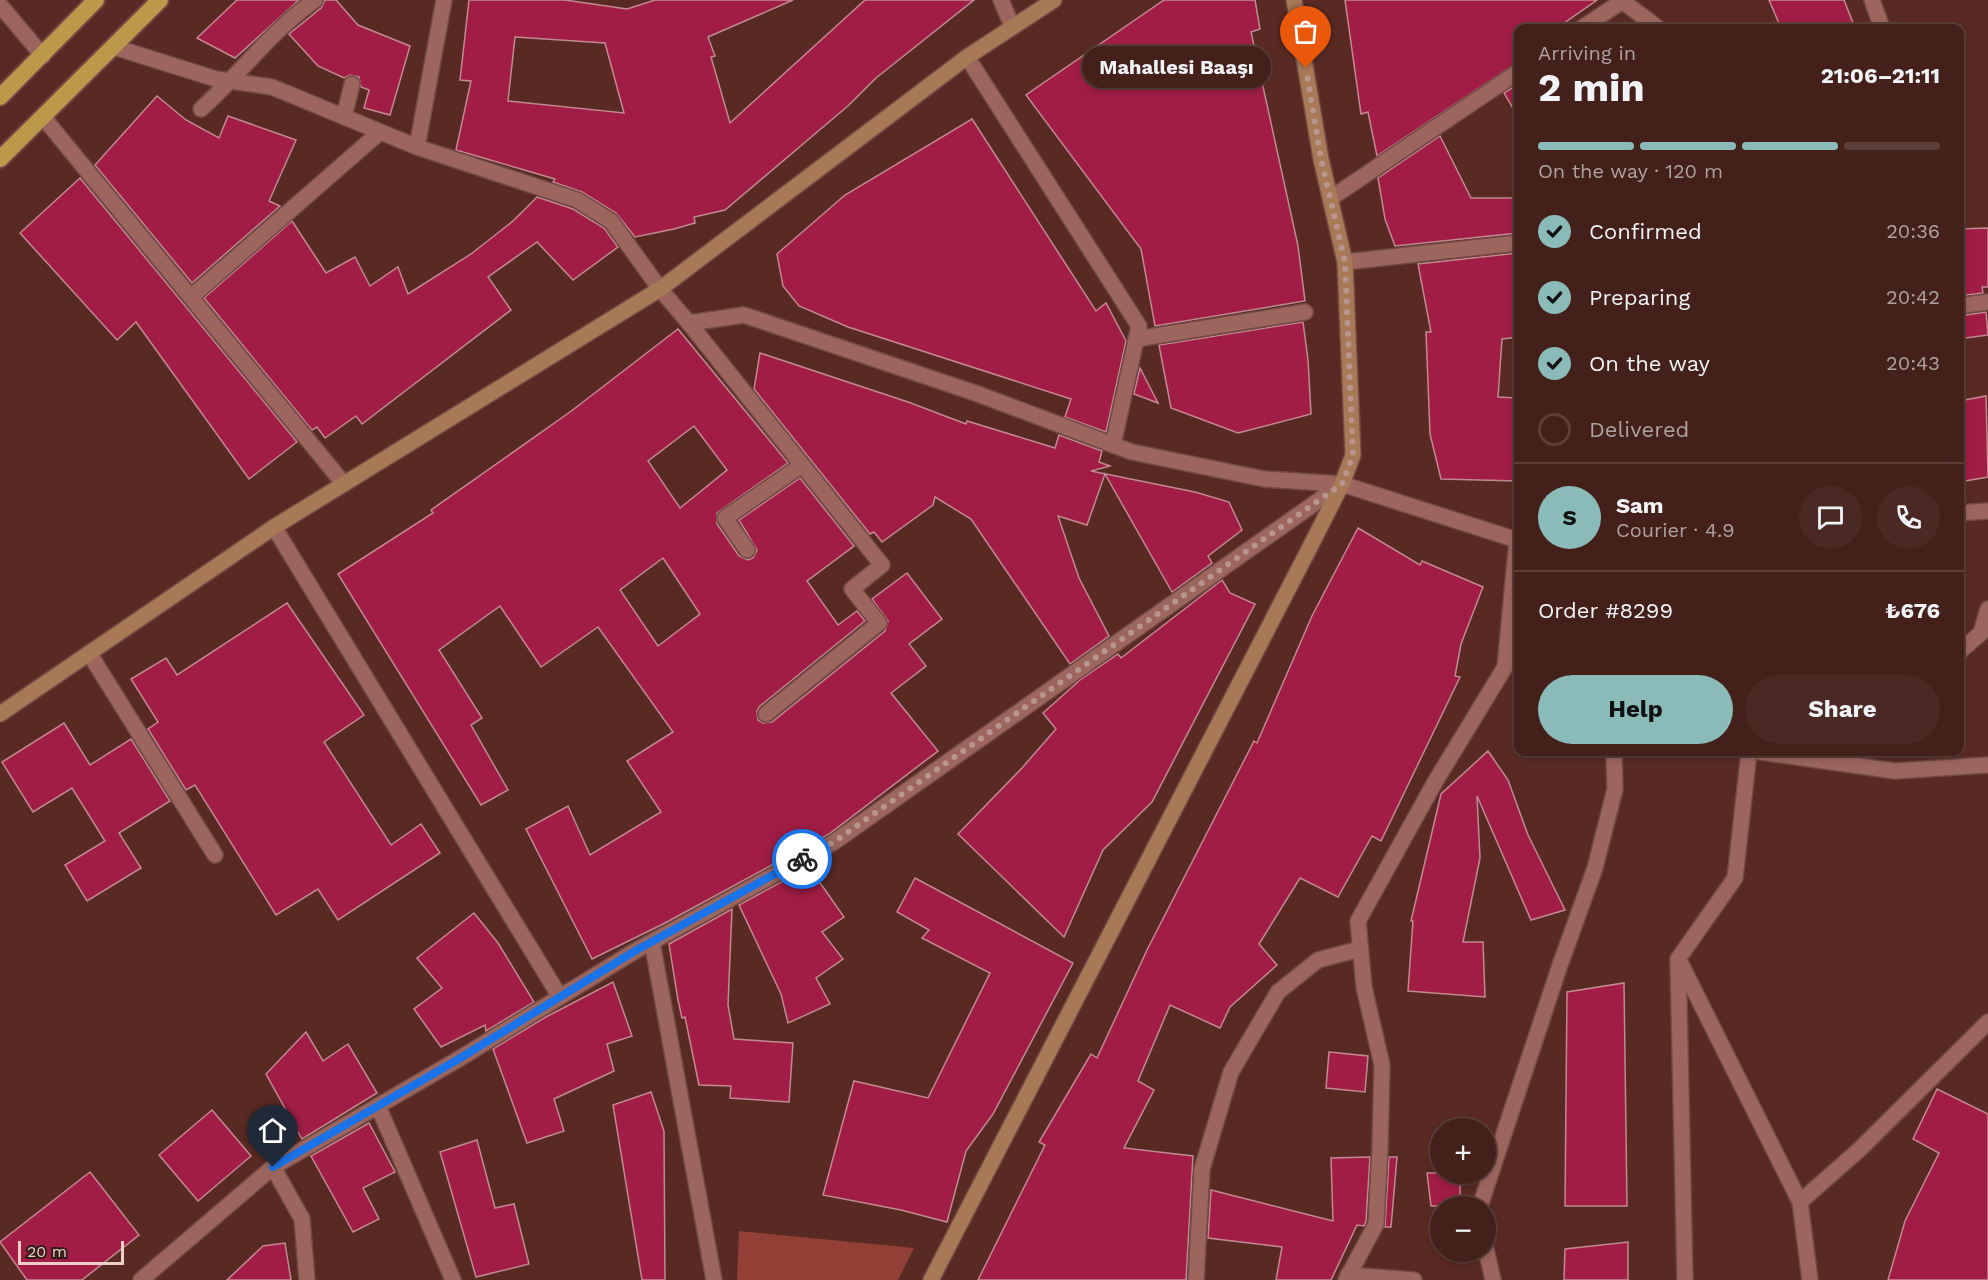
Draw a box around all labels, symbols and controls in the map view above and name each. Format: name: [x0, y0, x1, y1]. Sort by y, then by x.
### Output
pin: [1280, 6, 1331, 68]
icon: bag: [1289, 15, 1322, 48]
text: Arriving in: [1538, 41, 1636, 65]
callout: Mahallesi Baaşı: [1081, 47, 1270, 89]
text: Mahallesi Baaşı: [1099, 55, 1254, 79]
text: 21:06–21:11: [1821, 63, 1940, 88]
text: 2 min: [1538, 65, 1645, 110]
text: On the way · 120 m: [1538, 159, 1723, 183]
icon: check: [1538, 215, 1571, 248]
text: Confirmed: [1589, 219, 1702, 244]
text: 20:36: [1886, 219, 1940, 243]
icon: check: [1538, 281, 1571, 314]
text: Preparing: [1589, 285, 1690, 310]
text: 20:42: [1886, 285, 1940, 309]
icon: check: [1538, 347, 1571, 380]
text: On the way: [1589, 351, 1710, 376]
text: 20:43: [1886, 351, 1940, 375]
text: Delivered: [1589, 417, 1689, 442]
button: chat: [1799, 486, 1862, 549]
button: phone: [1877, 486, 1940, 549]
text: Sam: [1616, 493, 1664, 518]
text: S: [1562, 505, 1577, 530]
text: Courier · 4.9: [1616, 518, 1735, 542]
text: Order #8299: [1538, 598, 1673, 623]
text: ₺676: [1885, 598, 1940, 623]
button: Help: [1538, 675, 1733, 744]
button: Share: [1745, 675, 1940, 744]
courier: [772, 829, 832, 889]
icon: bike: [786, 843, 819, 876]
pin: [247, 1105, 298, 1167]
icon: home: [256, 1114, 289, 1147]
map controls: [1430, 1118, 1496, 1262]
button: +: [1430, 1118, 1496, 1184]
button: −: [1430, 1196, 1496, 1262]
scale bar: [18, 1238, 124, 1266]
text: 20 m: [27, 1242, 67, 1261]

